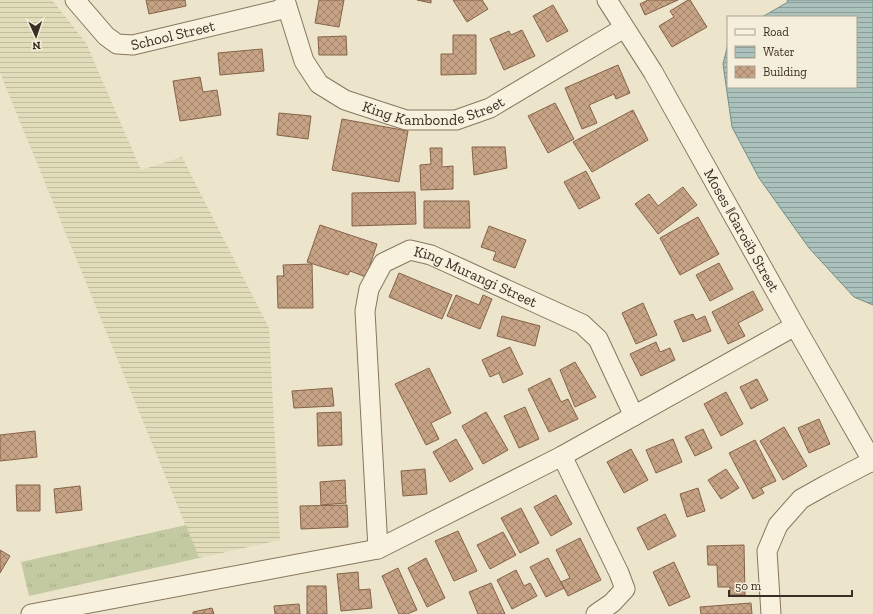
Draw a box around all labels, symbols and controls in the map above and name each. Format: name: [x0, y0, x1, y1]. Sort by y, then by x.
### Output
north arrow: [16, 16, 56, 56]
legend: [727, 16, 857, 88]
street label: School Street: [129, 17, 217, 54]
text: Road: [763, 25, 789, 39]
text: N: [31, 39, 41, 52]
text: Water: [763, 45, 795, 59]
text: Building: [763, 65, 807, 79]
street label: King Kambonde Street: [360, 92, 508, 129]
street label: Moses ǁGaroëb Street: [700, 166, 783, 296]
street label: King Murangi Street: [412, 242, 540, 311]
scale bar: [729, 572, 852, 598]
text: 50 m: [735, 579, 762, 593]

